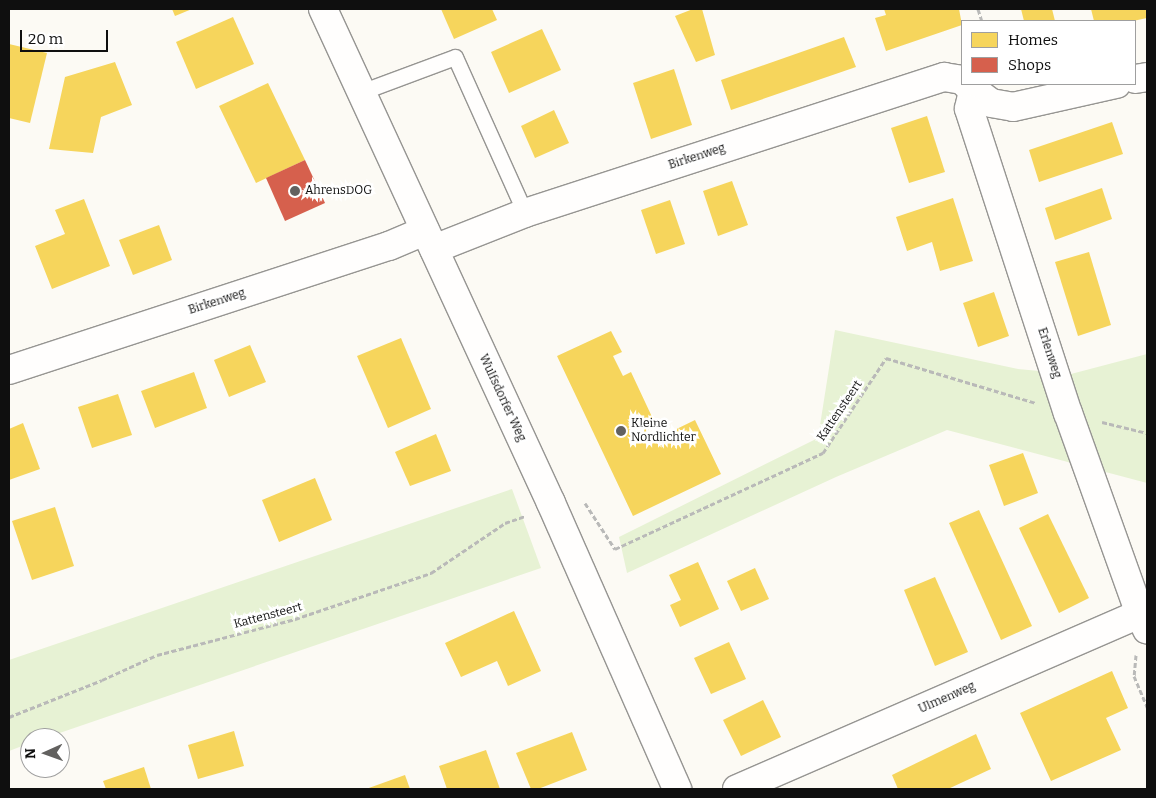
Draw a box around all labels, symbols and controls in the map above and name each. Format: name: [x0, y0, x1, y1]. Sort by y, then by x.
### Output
scale bar: [22, 20, 110, 52]
legend: [961, 20, 1136, 85]
text: 20 m: [28, 30, 63, 48]
text: Homes: [1008, 31, 1058, 49]
text: Shops: [1008, 56, 1051, 74]
street label: Birkenweg: [667, 141, 727, 173]
place label: AhrensDOG: [305, 184, 372, 198]
marker: AhrensDOG: [289, 185, 301, 197]
street label: Birkenweg: [187, 286, 247, 318]
street label: Erlenweg: [1034, 326, 1064, 380]
street label: Wulfsdorfer Weg: [475, 352, 529, 444]
street label: Kattensteert: [814, 378, 866, 444]
place label: Kleine Nordlichter: [631, 417, 696, 445]
marker: Kleine Nordlichter: [615, 425, 627, 437]
street label: Kattensteert: [232, 600, 304, 632]
street label: Ulmenweg: [916, 679, 978, 717]
north arrow: [20, 728, 70, 778]
text: N: [22, 748, 39, 759]

